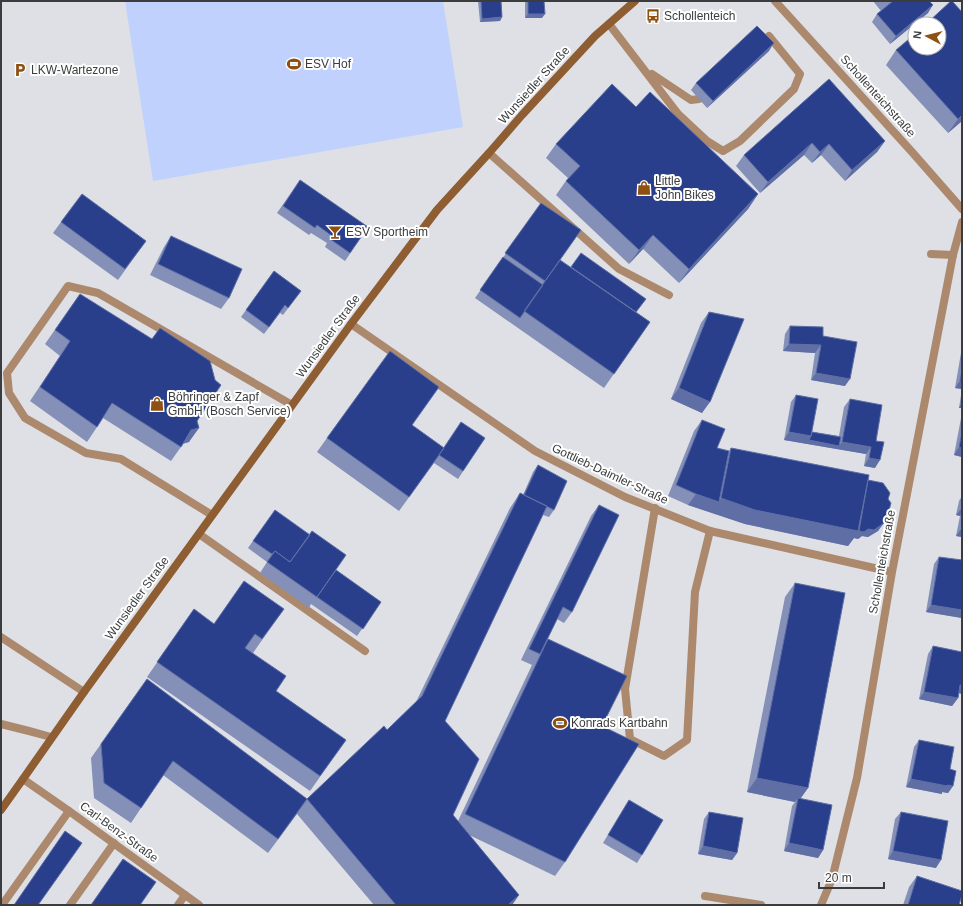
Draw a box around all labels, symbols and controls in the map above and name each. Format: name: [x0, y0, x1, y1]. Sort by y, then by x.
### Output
bus stop icon: Schollenteich: [645, 8, 661, 24]
place label: Schollenteich: [664, 9, 735, 23]
north arrow: [907, 16, 947, 56]
text: N: [911, 30, 924, 39]
street label: Wunsiedler Straße: [496, 43, 573, 127]
street label: Schollenteichstraße: [838, 52, 919, 140]
sports icon: ESV Hof: [286, 56, 302, 72]
place label: ESV Hof: [305, 57, 352, 71]
parking icon: LKW-Wartezone: [12, 62, 28, 78]
place label: LKW-Wartezone: [31, 63, 119, 77]
place label: Little John Bikes: [655, 174, 714, 202]
shop icon: Little John Bikes: [636, 180, 652, 196]
bar icon: ESV Sportheim: [327, 224, 343, 240]
place label: ESV Sportheim: [346, 225, 428, 239]
street label: Wunsiedler Straße: [293, 292, 363, 380]
place label: Böhringer & Zapf GmbH (Bosch Service): [168, 390, 291, 418]
shop icon: Böhringer & Zapf GmbH (Bosch Service): [149, 396, 165, 412]
street label: Gottlieb-Daimler-Straße: [550, 441, 671, 507]
street label: Schollenteichstraße: [866, 509, 898, 615]
street label: Wunsiedler Straße: [102, 554, 172, 642]
sports icon: Konrads Kartbahn: [552, 715, 568, 731]
place label: Konrads Kartbahn: [571, 716, 668, 730]
street label: Carl-Benz-Straße: [77, 799, 161, 865]
scale bar: [819, 864, 884, 890]
text: 20 m: [825, 871, 852, 885]

